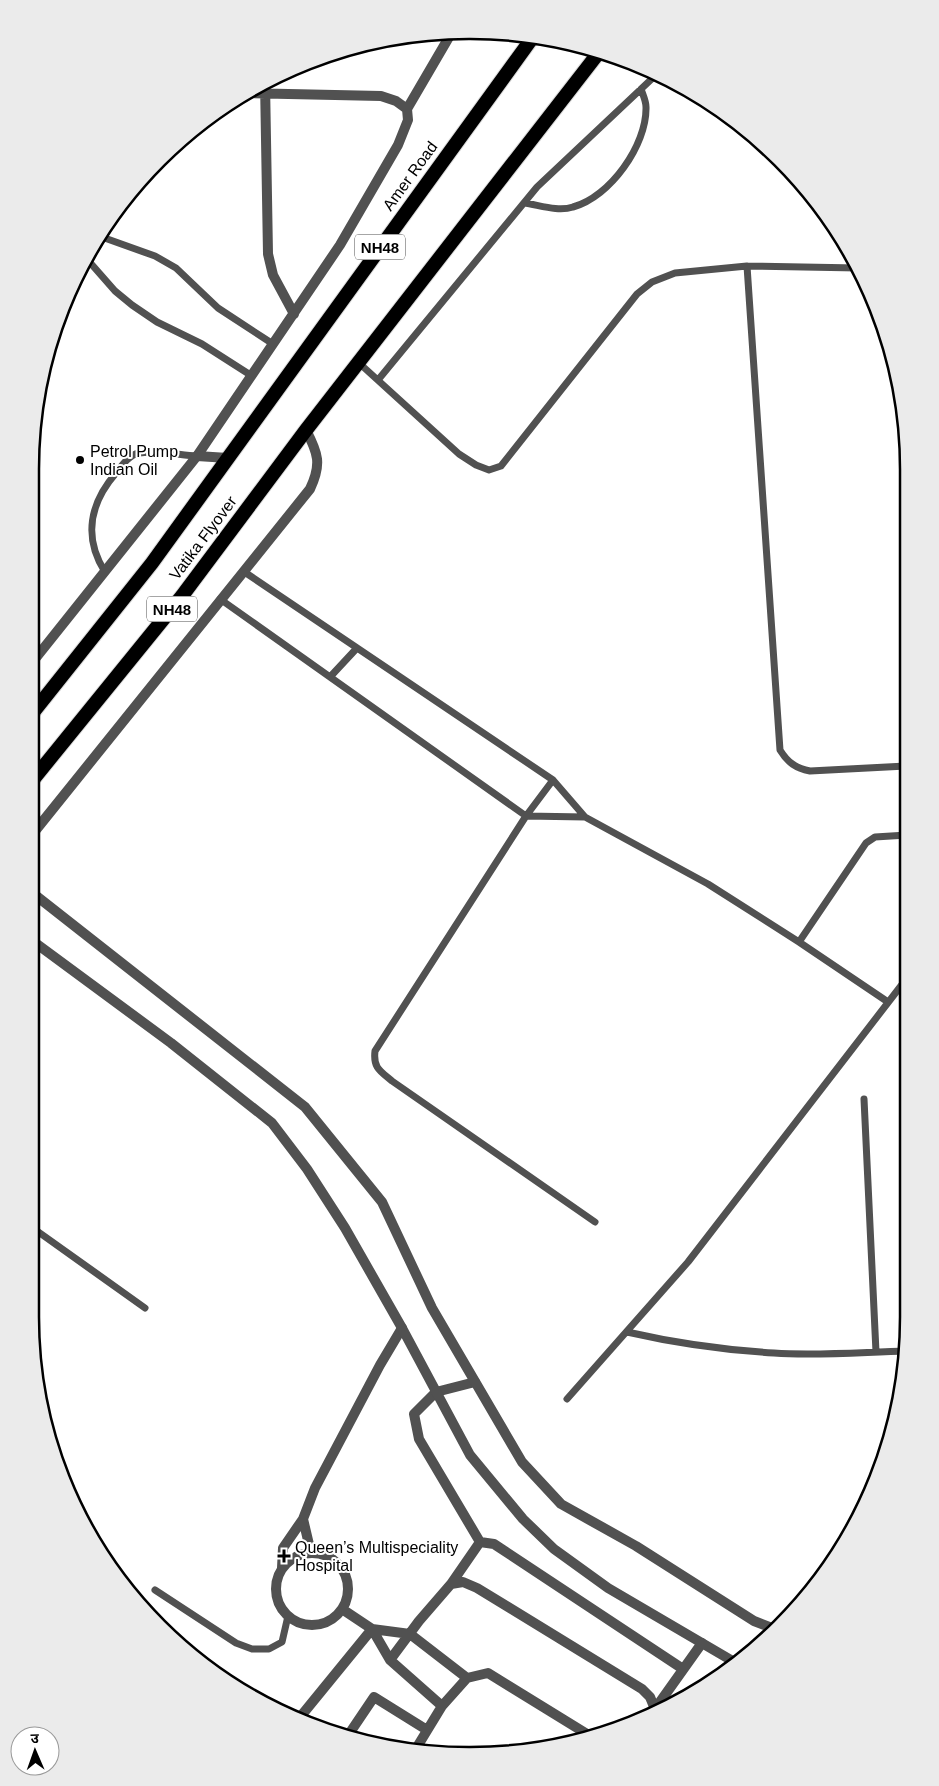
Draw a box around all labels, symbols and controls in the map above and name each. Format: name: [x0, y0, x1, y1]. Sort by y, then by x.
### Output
street label: Amer Road: [379, 138, 441, 214]
road number: NH48: [355, 234, 405, 260]
place label: Petrol Pump Indian Oil: [90, 443, 178, 478]
marker: Petrol Pump Indian Oil: [74, 454, 86, 466]
street label: Vatika Flyover: [166, 492, 240, 583]
road number: NH48: [147, 596, 197, 622]
place label: Queen’s Multispeciality Hospital: [295, 1539, 458, 1574]
marker: Queen’s Multispeciality Hospital: [277, 1549, 291, 1563]
north arrow: [10, 1726, 60, 1776]
text: उ: [30, 1730, 40, 1746]

